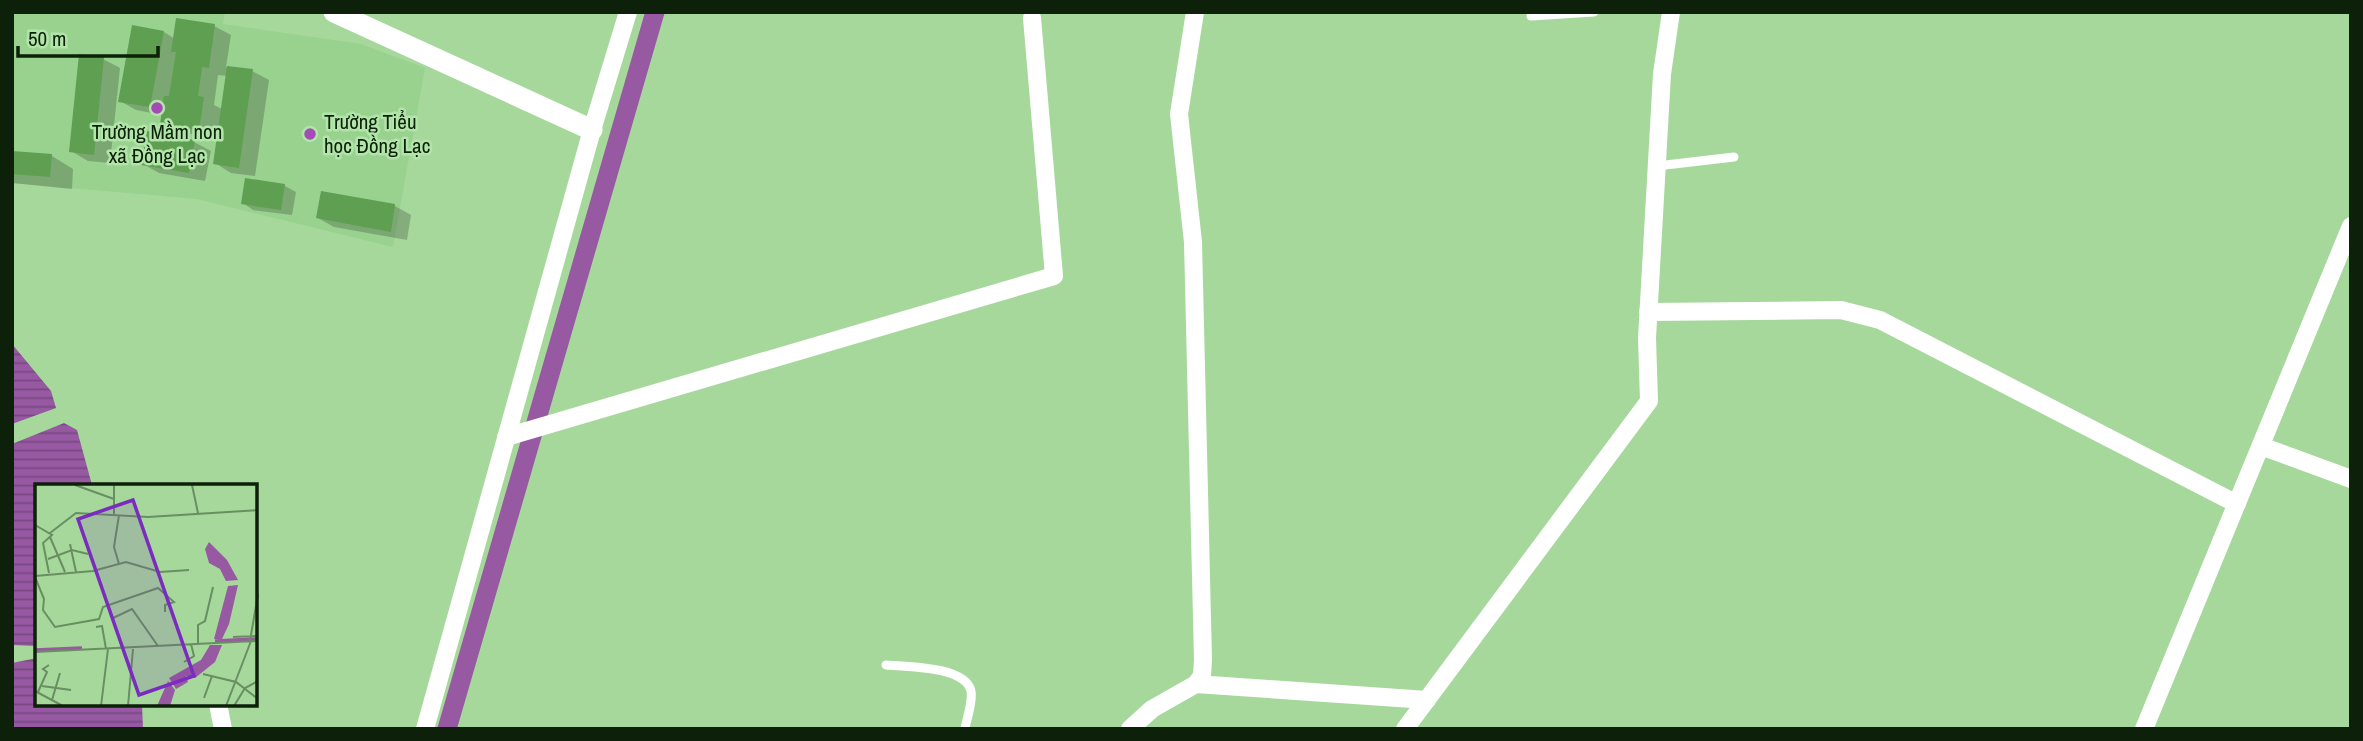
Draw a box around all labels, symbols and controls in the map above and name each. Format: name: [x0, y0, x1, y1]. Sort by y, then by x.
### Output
scale bar: [18, 14, 158, 58]
text: 50 m: [28, 24, 66, 53]
marker: Trường Mầm non xã Đồng Lạc: [149, 100, 165, 116]
place label: Trường Tiểu học Đồng Lạc: [324, 107, 430, 160]
place label: Trường Mầm non xã Đồng Lạc: [92, 117, 222, 170]
marker: Trường Tiểu học Đồng Lạc: [302, 126, 318, 142]
inset map: [35, 484, 257, 706]

